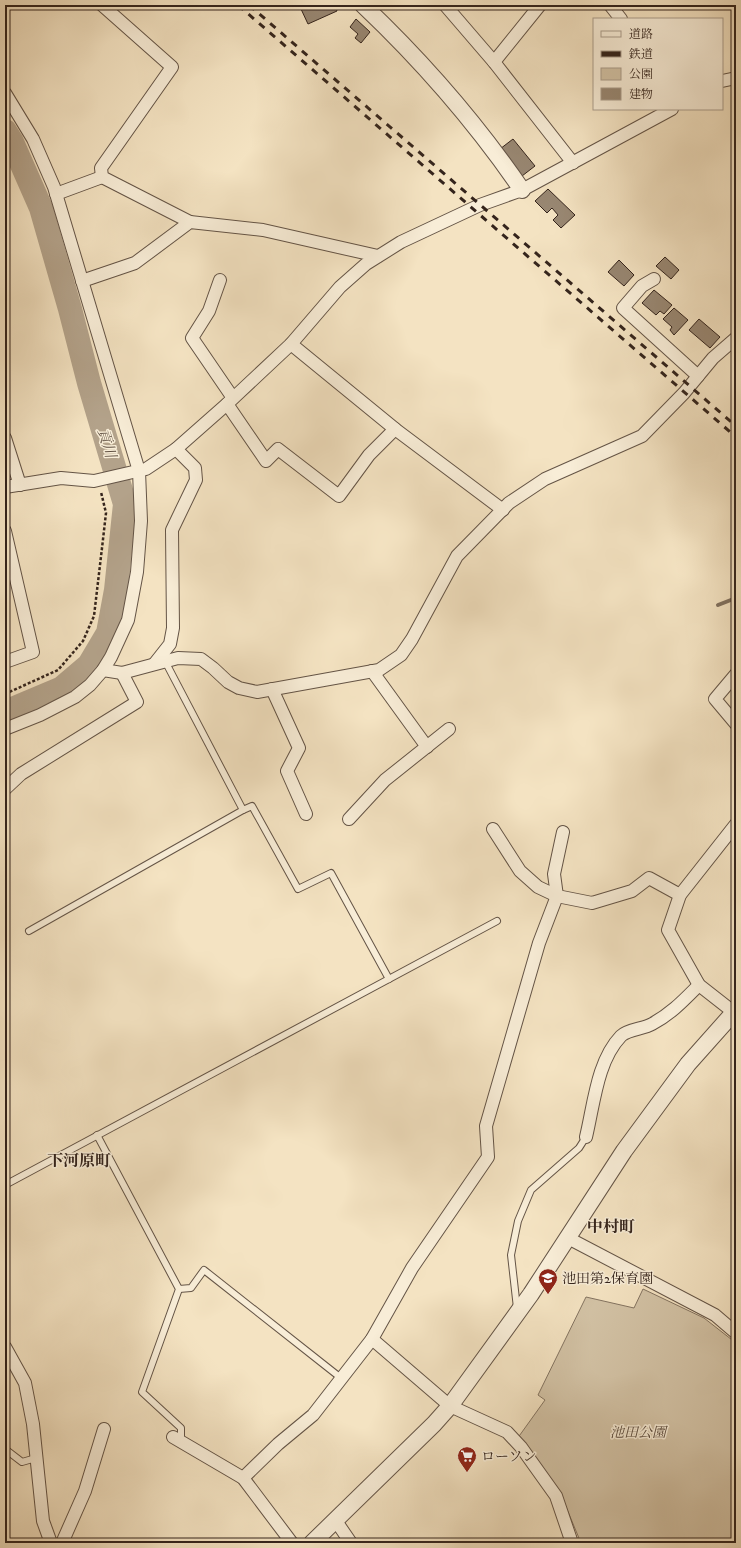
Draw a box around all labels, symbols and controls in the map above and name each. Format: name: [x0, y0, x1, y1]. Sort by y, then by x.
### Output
legend: [593, 18, 723, 110]
text: 道路: [629, 27, 653, 42]
text: 鉄道: [628, 47, 653, 62]
text: 公園: [629, 67, 653, 82]
text: 建物: [629, 87, 653, 102]
water label: 貢川: [93, 426, 121, 462]
district label: 下河原町: [47, 1151, 111, 1171]
district label: 中村町: [587, 1217, 635, 1237]
school or university icon: 池田第2保育園: [537, 1267, 559, 1295]
place label: 池田第2保育園: [562, 1270, 653, 1288]
park label: 池田公園: [610, 1424, 668, 1442]
supermarket icon: ローソン: [456, 1445, 478, 1473]
place label: ローソン: [481, 1448, 536, 1466]

